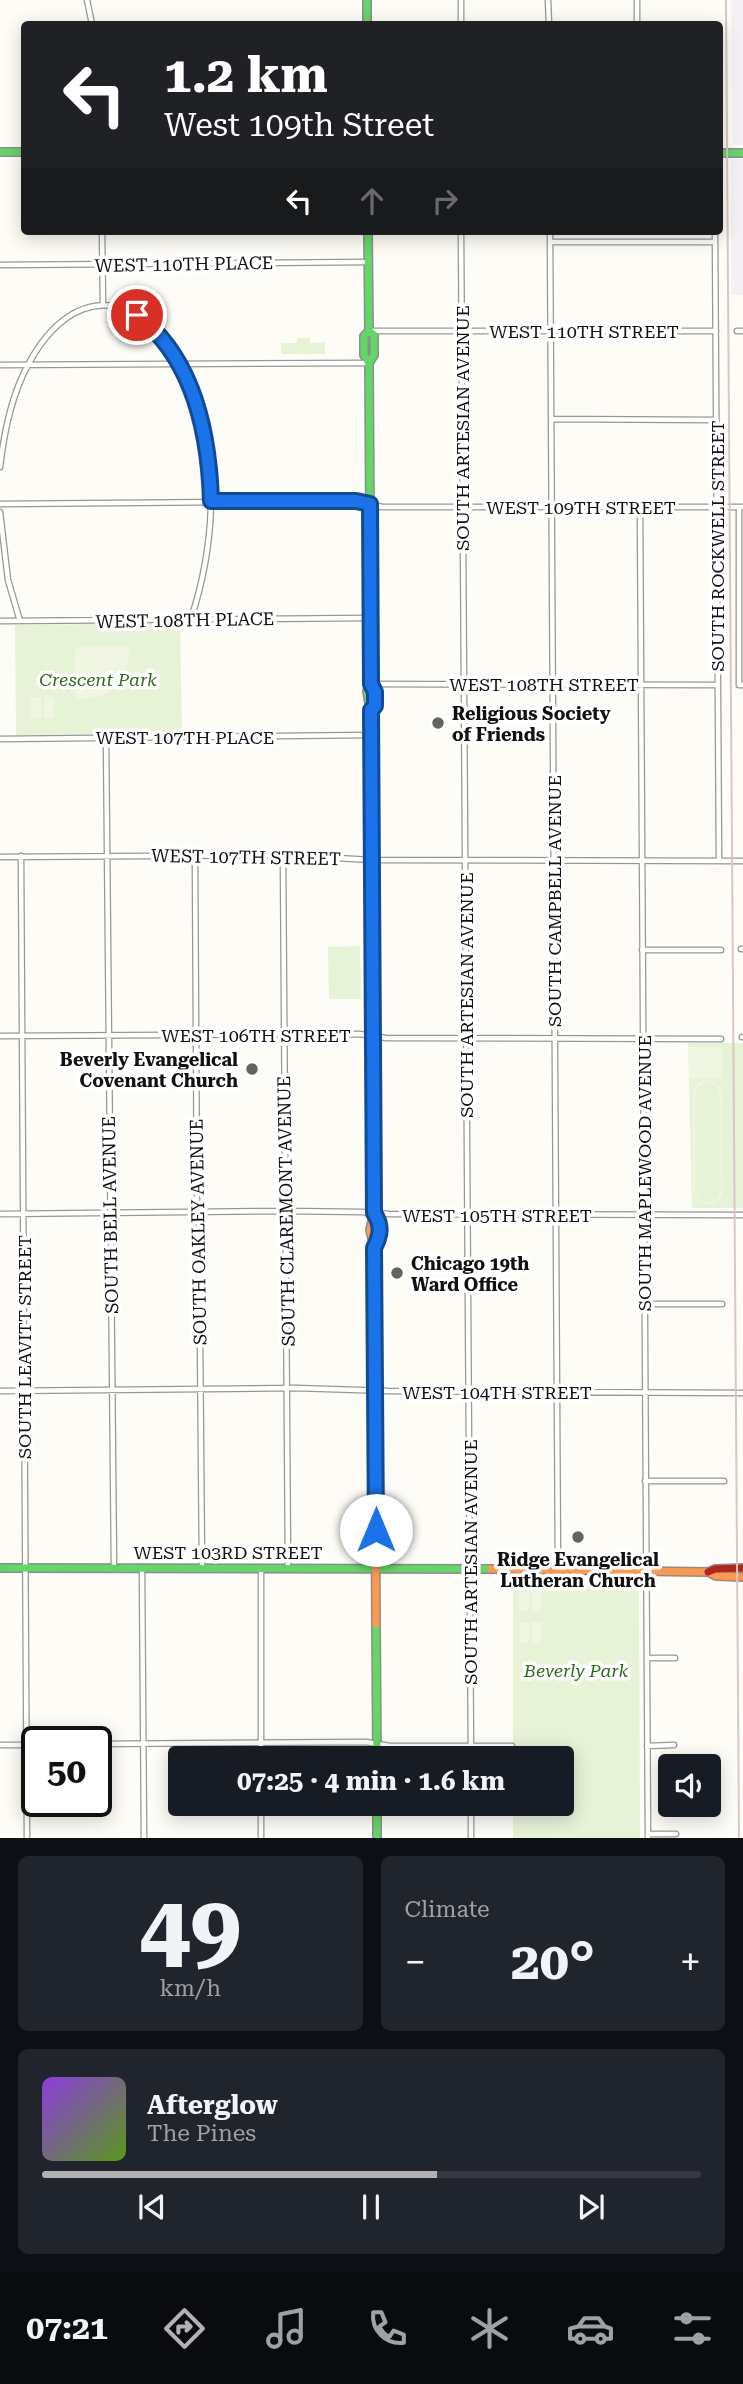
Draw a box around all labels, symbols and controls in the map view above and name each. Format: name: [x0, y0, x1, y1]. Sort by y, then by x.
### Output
text: 1.2 km: [164, 47, 328, 104]
icon: left: [49, 49, 140, 140]
text: West 109th Street: [164, 106, 434, 144]
icon: left: [280, 182, 318, 220]
icon: ahead: [353, 182, 391, 220]
icon: right: [426, 182, 464, 220]
street label: WEST 110TH PLACE: [95, 252, 273, 276]
pin: [107, 285, 167, 345]
icon: arrive: [118, 296, 156, 334]
street label: SOUTH ARTESIAN AVENUE: [452, 305, 473, 551]
street label: WEST 110TH STREET: [489, 321, 679, 342]
street label: SOUTH ROCKWELL STREET: [707, 420, 728, 672]
street label: WEST 109TH STREET: [486, 497, 676, 518]
street label: WEST 108TH PLACE: [96, 608, 274, 632]
park label: Crescent Park: [39, 669, 157, 690]
street label: WEST 108TH STREET: [449, 674, 639, 695]
place label: Religious Society of Friends: [452, 703, 611, 745]
marker: Religious Society of Friends: [430, 715, 446, 731]
street label: WEST 107TH PLACE: [96, 727, 274, 748]
street label: SOUTH CAMPBELL AVENUE: [544, 775, 565, 1027]
street label: WEST 107TH STREET: [151, 845, 341, 869]
street label: SOUTH ARTESIAN AVENUE: [456, 872, 477, 1118]
street label: WEST 106TH STREET: [161, 1025, 351, 1046]
street label: SOUTH MAPLEWOOD AVENUE: [634, 1035, 655, 1311]
place label: Beverly Evangelical Covenant Church: [60, 1049, 238, 1091]
marker: Beverly Evangelical Covenant Church: [244, 1061, 260, 1077]
street label: SOUTH CLAREMONT AVENUE: [273, 1076, 299, 1346]
street label: SOUTH BELL AVENUE: [98, 1116, 122, 1314]
street label: SOUTH OAKLEY AVENUE: [186, 1119, 210, 1345]
street label: WEST 105TH STREET: [402, 1205, 592, 1226]
street label: SOUTH LEAVITT STREET: [14, 1235, 35, 1459]
place label: Chicago 19th Ward Office: [411, 1253, 529, 1295]
marker: Chicago 19th Ward Office: [389, 1265, 405, 1281]
street label: WEST 104TH STREET: [402, 1382, 592, 1403]
street label: SOUTH ARTESIAN AVENUE: [460, 1439, 481, 1685]
position arrow: [339, 1493, 413, 1567]
marker: Ridge Evangelical Lutheran Church: [570, 1529, 586, 1545]
street label: WEST 103RD STREET: [133, 1542, 323, 1563]
place label: Ridge Evangelical Lutheran Church: [497, 1549, 659, 1591]
park label: Beverly Park: [523, 1660, 628, 1681]
speed limit sign: 50: [21, 1726, 112, 1817]
map controls: [658, 1754, 721, 1817]
button: sound: [658, 1754, 721, 1817]
text: 07:25 · 4 min · 1.6 km: [237, 1766, 505, 1796]
text: 49: [139, 1876, 241, 1982]
text: Climate: [405, 1896, 490, 1923]
text: 20°: [511, 1931, 595, 1992]
text: −: [405, 1940, 426, 1984]
text: +: [680, 1940, 701, 1984]
text: km/h: [159, 1975, 221, 2002]
text: Afterglow: [147, 2090, 278, 2120]
text: The Pines: [147, 2120, 256, 2147]
icon: previous: [133, 2188, 171, 2226]
icon: pause: [352, 2188, 390, 2226]
icon: next: [572, 2188, 610, 2226]
icon: directions: [160, 2304, 209, 2353]
icon: music: [262, 2304, 311, 2353]
icon: phone: [363, 2304, 412, 2353]
icon: climate: [465, 2304, 514, 2353]
icon: car: [566, 2304, 615, 2353]
icon: filters: [668, 2304, 717, 2353]
text: 07:21: [26, 2309, 108, 2347]

